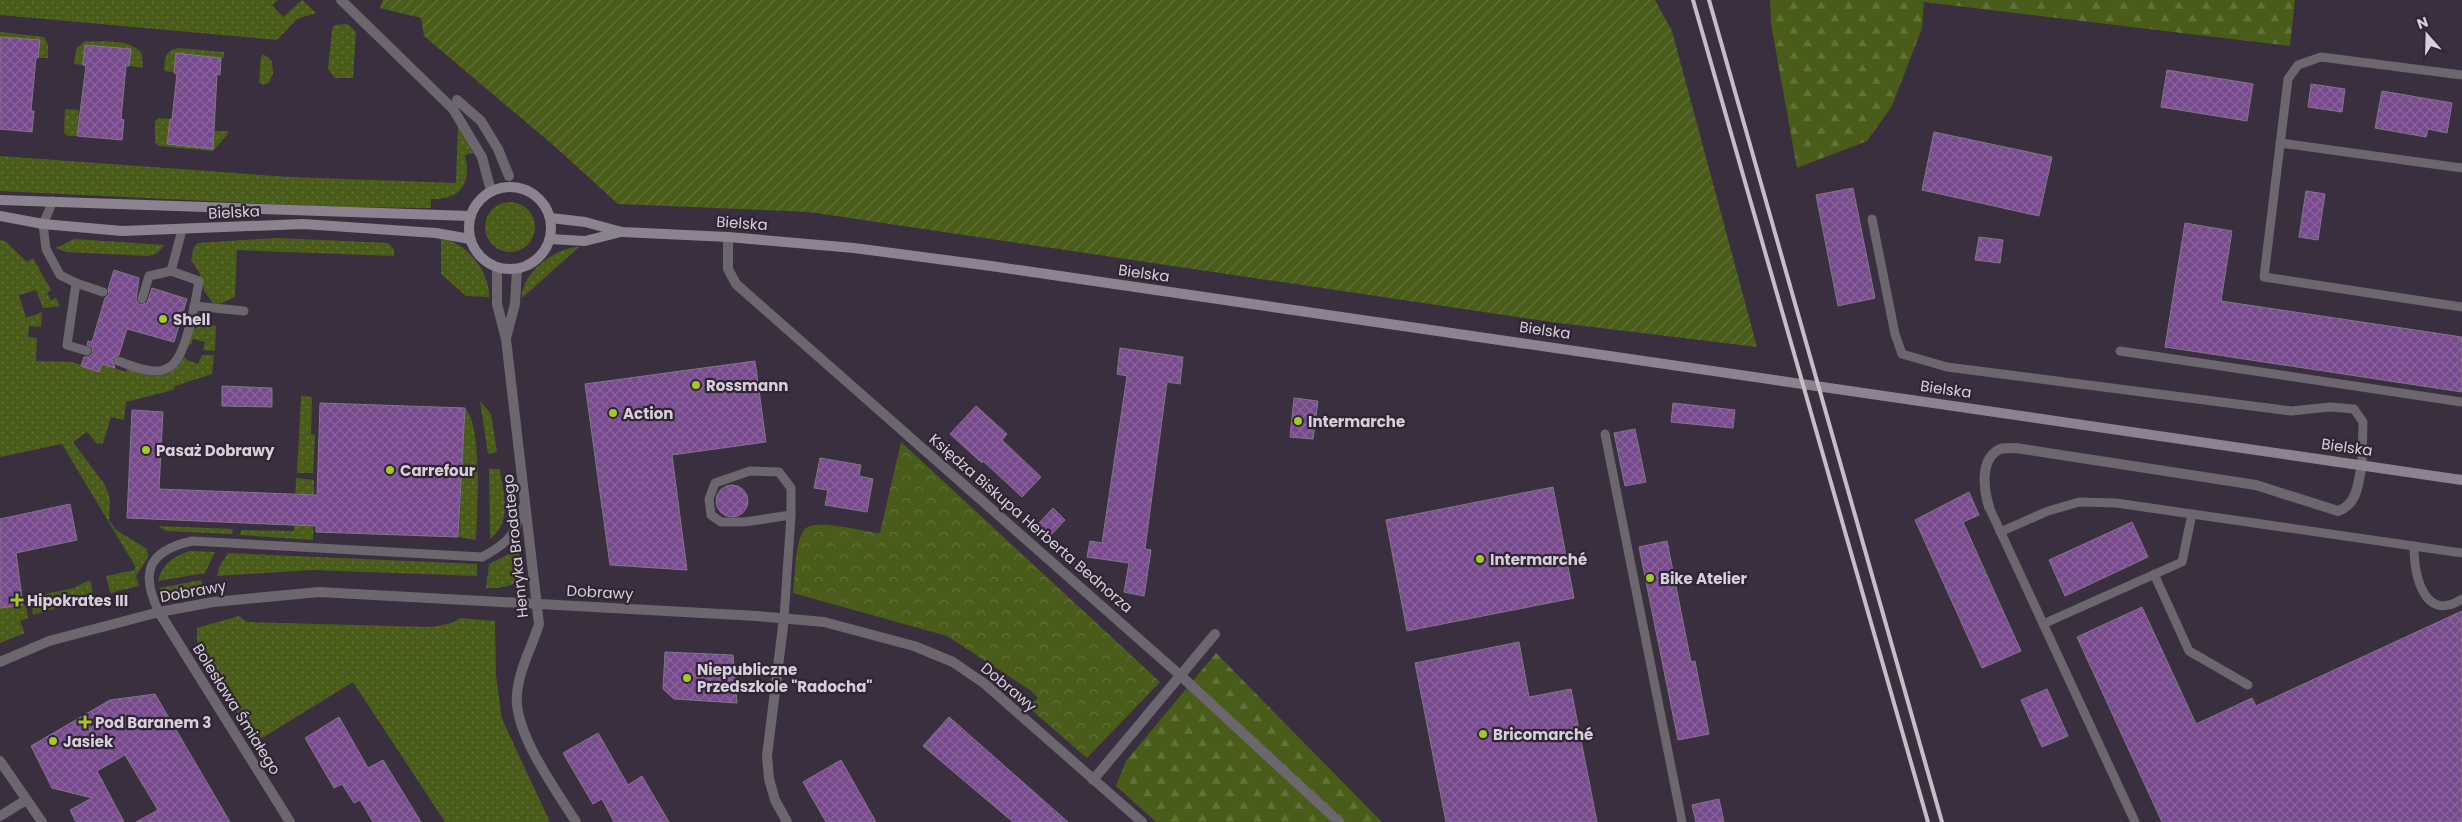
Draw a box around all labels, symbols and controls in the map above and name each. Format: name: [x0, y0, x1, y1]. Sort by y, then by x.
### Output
north arrow: [2402, 10, 2452, 60]
text: N: [2414, 12, 2431, 34]
street label: Bielska: [208, 200, 260, 224]
street label: Bielska: [716, 211, 768, 235]
street label: Bielska: [1117, 259, 1171, 287]
place label: Shell: [173, 309, 210, 330]
marker: Shell: [157, 313, 169, 325]
street label: Bielska: [1518, 316, 1572, 344]
place label: Rossmann: [706, 375, 788, 396]
street label: Bielska: [1919, 375, 1973, 403]
marker: Rossmann: [690, 379, 702, 391]
place label: Action: [623, 403, 673, 424]
marker: Action: [607, 407, 619, 419]
place label: Intermarche: [1308, 411, 1405, 432]
marker: Intermarche: [1292, 415, 1304, 427]
street label: Księdza Biskupa Herberta Bednorza: [925, 429, 1137, 617]
street label: Bielska: [2320, 433, 2374, 461]
place label: Pasaż Dobrawy: [156, 440, 275, 461]
marker: Pasaż Dobrawy: [140, 444, 152, 456]
place label: Carrefour: [400, 460, 476, 481]
marker: Carrefour: [384, 464, 396, 476]
street label: Henryka Brodatego: [497, 473, 533, 619]
place label: Intermarché: [1490, 549, 1587, 570]
marker: Intermarché: [1474, 553, 1486, 565]
place label: Bike Atelier: [1660, 568, 1747, 589]
marker: Bike Atelier: [1644, 572, 1656, 584]
street label: Dobrawy: [158, 575, 228, 607]
street label: Dobrawy: [566, 580, 634, 604]
place label: Hipokrates III: [27, 590, 128, 611]
marker: Hipokrates III: [11, 594, 23, 606]
street label: Bolesława Śmiałego: [188, 639, 286, 779]
street label: Dobrawy: [977, 657, 1042, 717]
place label: Niepubliczne Przedszkole "Radocha": [697, 659, 873, 697]
marker: Niepubliczne Przedszkole "Radocha": [681, 672, 693, 684]
place label: Pod Baranem 3: [95, 712, 211, 733]
marker: Pod Baranem 3: [79, 716, 91, 728]
place label: Bricomarché: [1493, 724, 1593, 745]
marker: Bricomarché: [1477, 728, 1489, 740]
place label: Jasiek: [63, 731, 114, 752]
marker: Jasiek: [47, 735, 59, 747]

